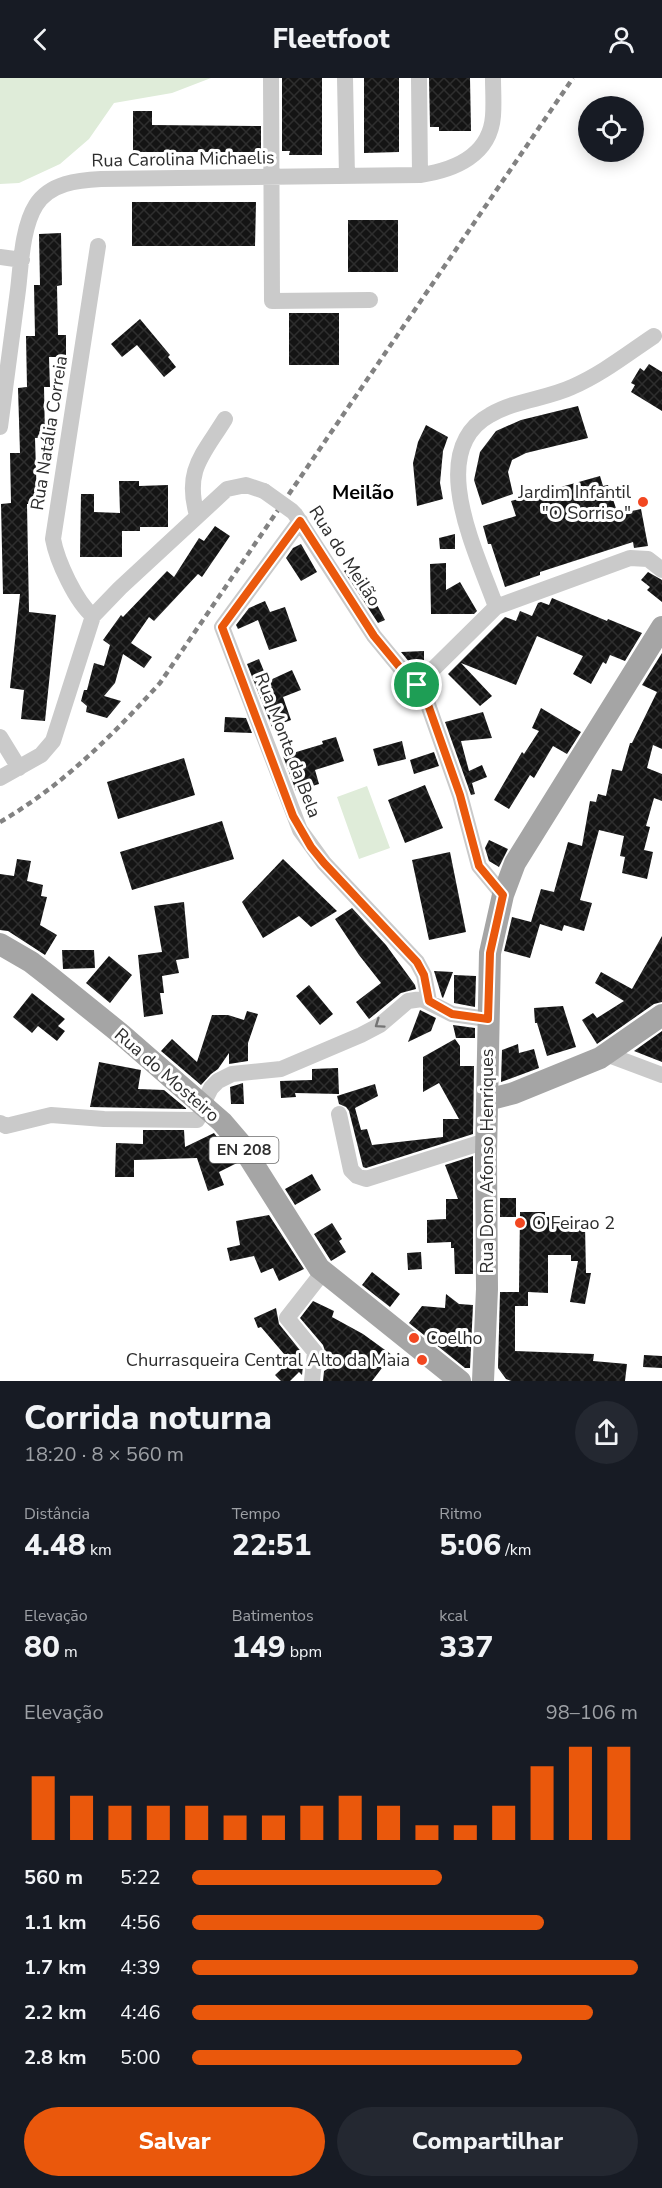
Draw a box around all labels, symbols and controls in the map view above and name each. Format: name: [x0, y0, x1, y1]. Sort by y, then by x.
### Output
text: Fleetfoot: [272, 21, 390, 58]
icon: back: [24, 23, 57, 56]
icon: person: [605, 23, 638, 56]
map controls: [578, 96, 644, 162]
button: locate: [578, 96, 644, 162]
street label: Rua Carolina Michaelis: [91, 145, 275, 173]
street label: Rua Natália Correia: [25, 354, 73, 512]
district label: Meilão: [332, 479, 394, 506]
place label: Jardim Infantil "O Sorriso": [517, 480, 632, 525]
marker: Jardim Infantil "O Sorriso": [636, 495, 650, 509]
street label: Rua do Meilão: [303, 501, 387, 611]
pin: [391, 659, 442, 710]
icon: arrive: [400, 668, 433, 701]
street label: Rua Monte da Bela: [249, 669, 327, 821]
one-way arrow: [375, 1017, 386, 1028]
street label: Rua do Mosteiro: [109, 1023, 225, 1127]
street label: Rua Dom Afonso Henriques: [475, 1049, 499, 1273]
road number: EN 208: [210, 1137, 278, 1163]
place label: O Feirao 2: [532, 1211, 615, 1235]
marker: O Feirao 2: [513, 1216, 527, 1230]
place label: Coelho: [426, 1326, 483, 1350]
marker: Coelho: [407, 1331, 421, 1345]
place label: Churrasqueira Central Alto da Maia: [126, 1348, 410, 1372]
marker: Churrasqueira Central Alto da Maia: [415, 1353, 429, 1367]
text: Corrida noturna: [24, 1396, 272, 1441]
button: share: [575, 1401, 638, 1464]
text: 18:20 · 8 × 560 m: [24, 1441, 184, 1468]
text: Distância: [24, 1503, 90, 1525]
text: Tempo: [232, 1503, 281, 1525]
text: Ritmo: [439, 1503, 482, 1525]
text: 4.48: [24, 1525, 86, 1566]
text: 22:51: [232, 1525, 311, 1566]
text: 5:06: [439, 1525, 501, 1566]
text: km: [86, 1539, 112, 1561]
text: /km: [501, 1539, 531, 1561]
text: Elevação: [24, 1605, 88, 1627]
text: Batimentos: [232, 1605, 314, 1627]
text: kcal: [439, 1605, 468, 1627]
text: 80: [24, 1627, 60, 1668]
text: 149: [232, 1627, 286, 1668]
text: 337: [439, 1627, 493, 1668]
text: m: [60, 1641, 78, 1663]
text: bpm: [286, 1641, 322, 1663]
text: Elevação: [24, 1699, 104, 1726]
text: 98–106 m: [546, 1699, 638, 1726]
text: 560 m: [24, 1864, 83, 1891]
text: 5:22: [120, 1864, 161, 1891]
text: 1.1 km: [24, 1909, 87, 1936]
text: 4:56: [120, 1909, 161, 1936]
text: 1.7 km: [24, 1954, 87, 1981]
text: 4:39: [120, 1954, 161, 1981]
text: 2.2 km: [24, 1999, 87, 2026]
text: 4:46: [120, 1999, 161, 2026]
text: 2.8 km: [24, 2044, 87, 2071]
text: 5:00: [120, 2044, 161, 2071]
button: Salvar: [24, 2107, 325, 2176]
button: Compartilhar: [337, 2107, 638, 2176]

